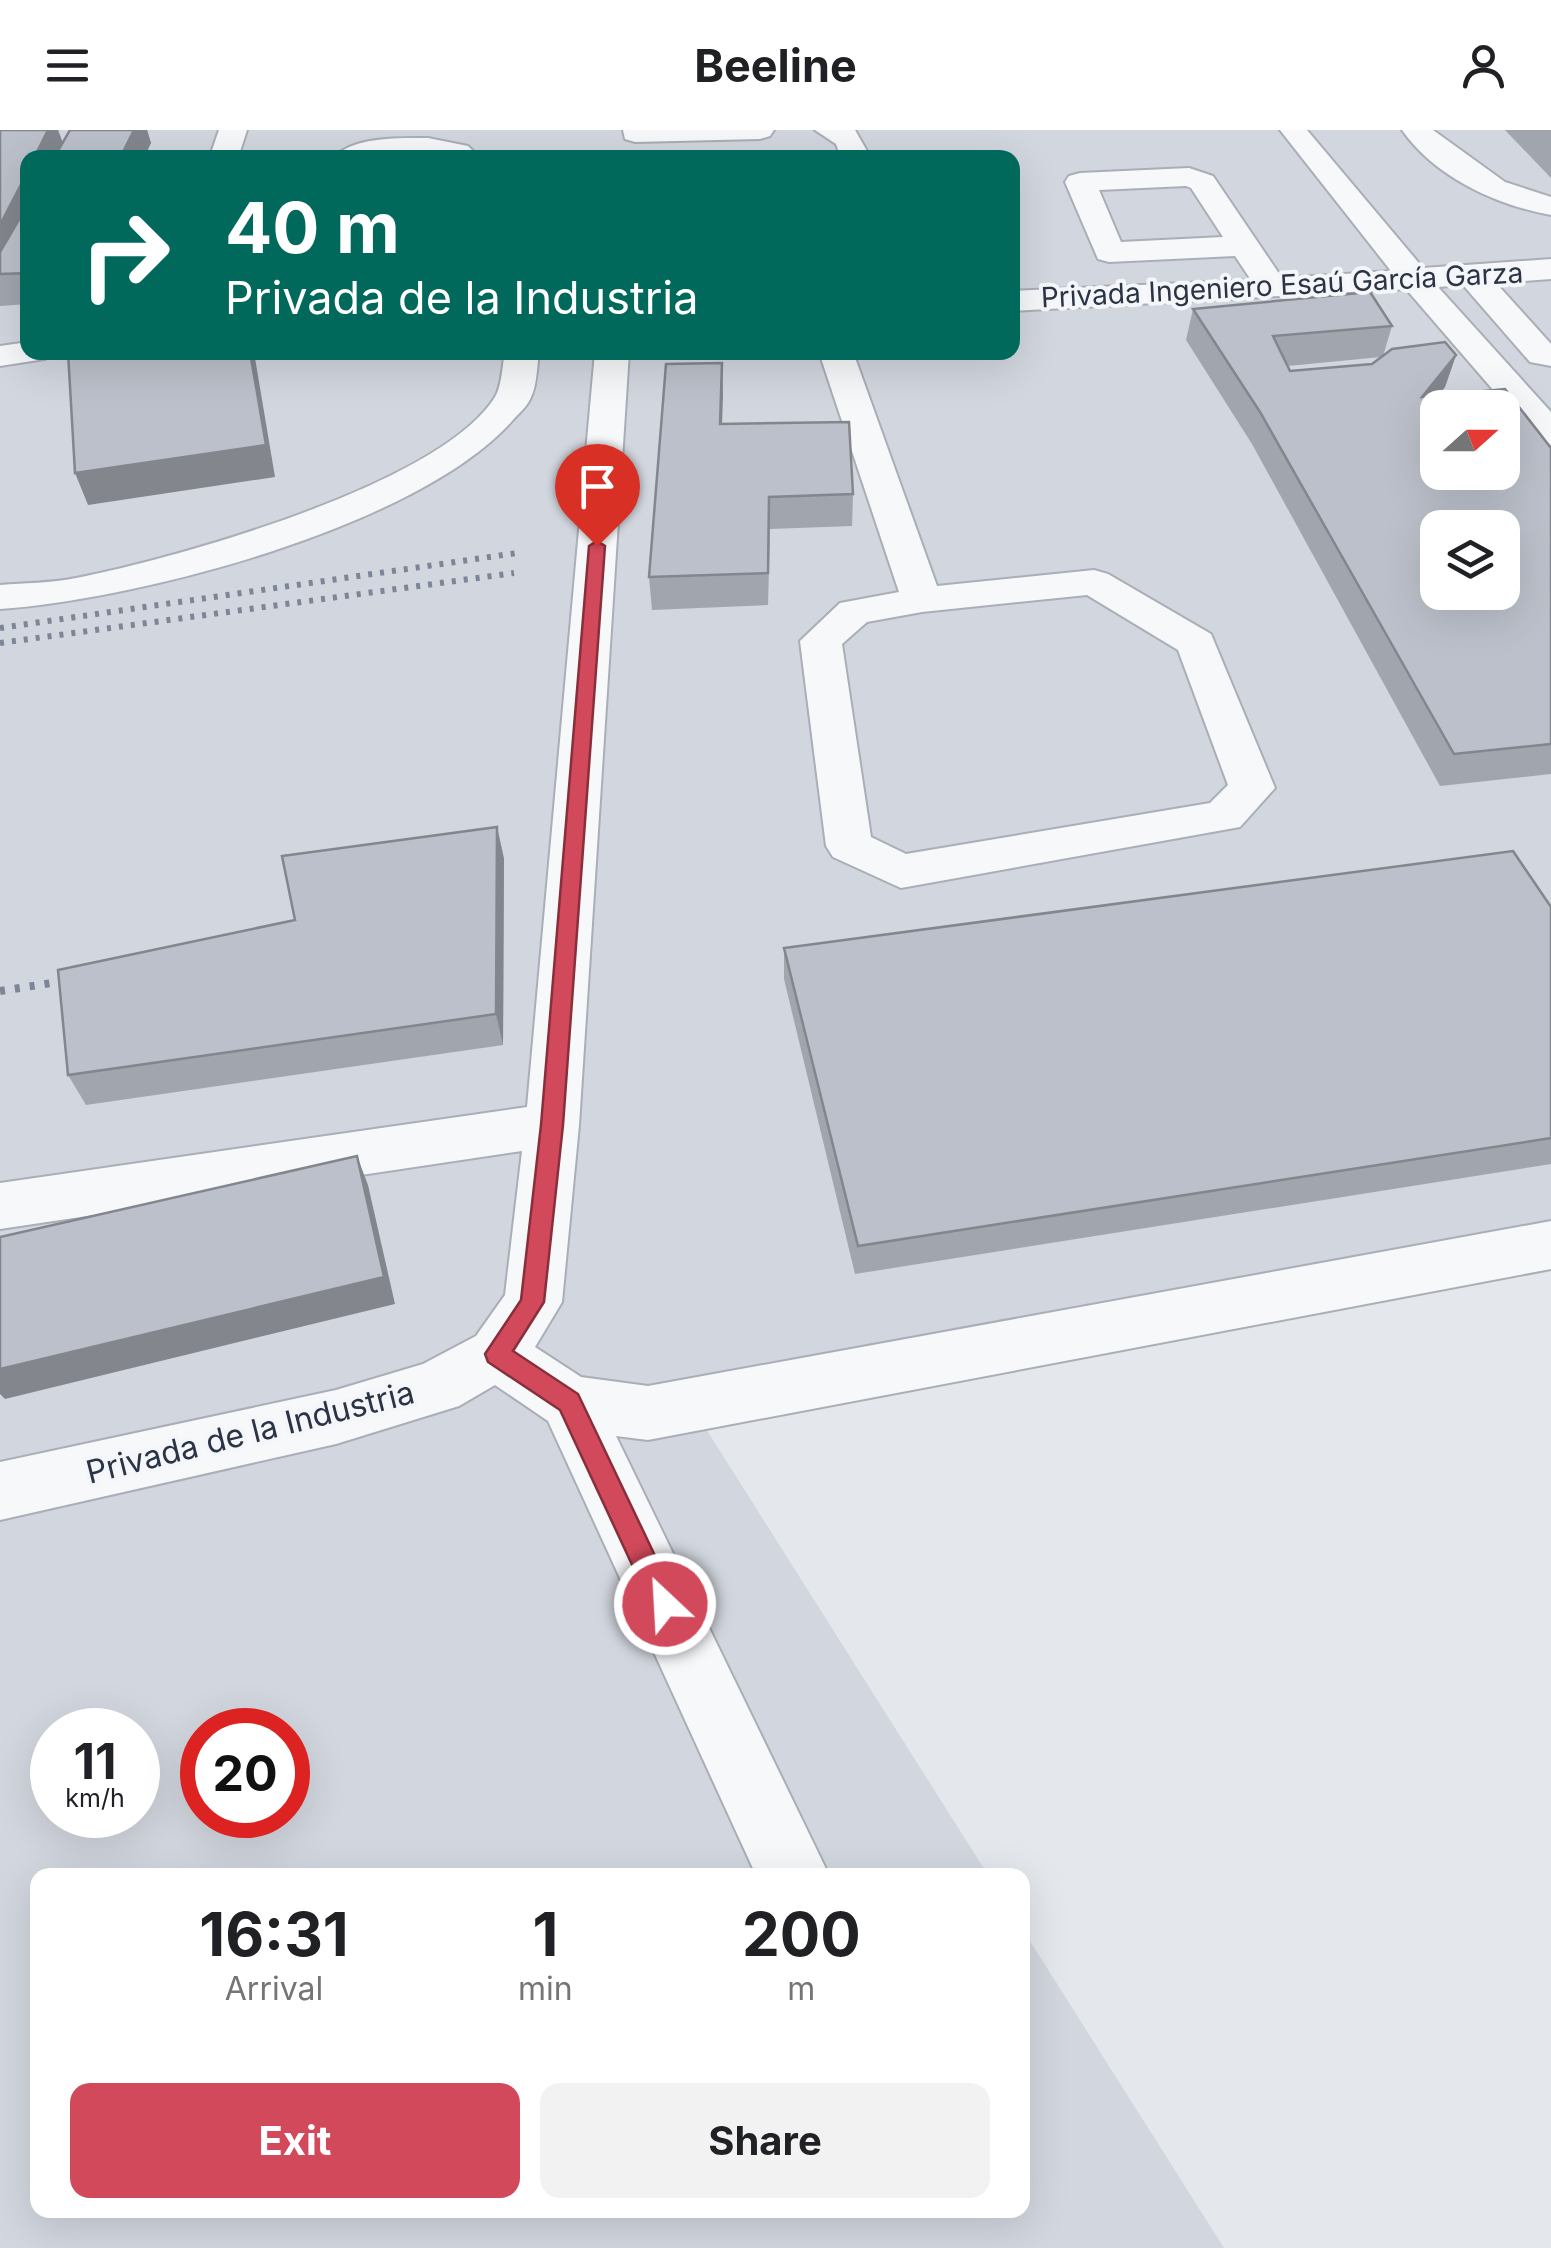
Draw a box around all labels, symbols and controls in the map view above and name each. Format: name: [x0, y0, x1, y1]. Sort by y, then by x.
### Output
icon: menu: [40, 38, 95, 93]
text: Beeline: [694, 38, 857, 93]
icon: person: [1456, 38, 1511, 93]
text: 40 m: [225, 185, 400, 270]
icon: right: [60, 190, 190, 320]
street label: Privada Ingeniero Esaú García Garza: [1040, 255, 1524, 315]
text: Privada de la Industria: [225, 270, 699, 325]
north arrow: [1420, 390, 1520, 490]
map controls: [1420, 390, 1520, 610]
pin: [555, 444, 640, 547]
icon: arrive: [570, 459, 625, 514]
button: layers: [1420, 510, 1520, 610]
street label: Privada de la Industria: [82, 1372, 418, 1492]
position arrow: [613, 1552, 717, 1656]
speed limit sign: 20: [180, 1708, 310, 1838]
text: 11: [73, 1731, 117, 1791]
text: km/h: [65, 1783, 125, 1813]
text: 16:31: [199, 1898, 349, 1970]
text: 1: [532, 1898, 558, 1970]
text: 200: [742, 1898, 861, 1970]
text: Arrival: [225, 1969, 323, 2008]
text: min: [518, 1969, 573, 2008]
text: m: [787, 1969, 815, 2008]
button: Exit: [70, 2083, 520, 2198]
button: Share: [540, 2083, 990, 2198]

